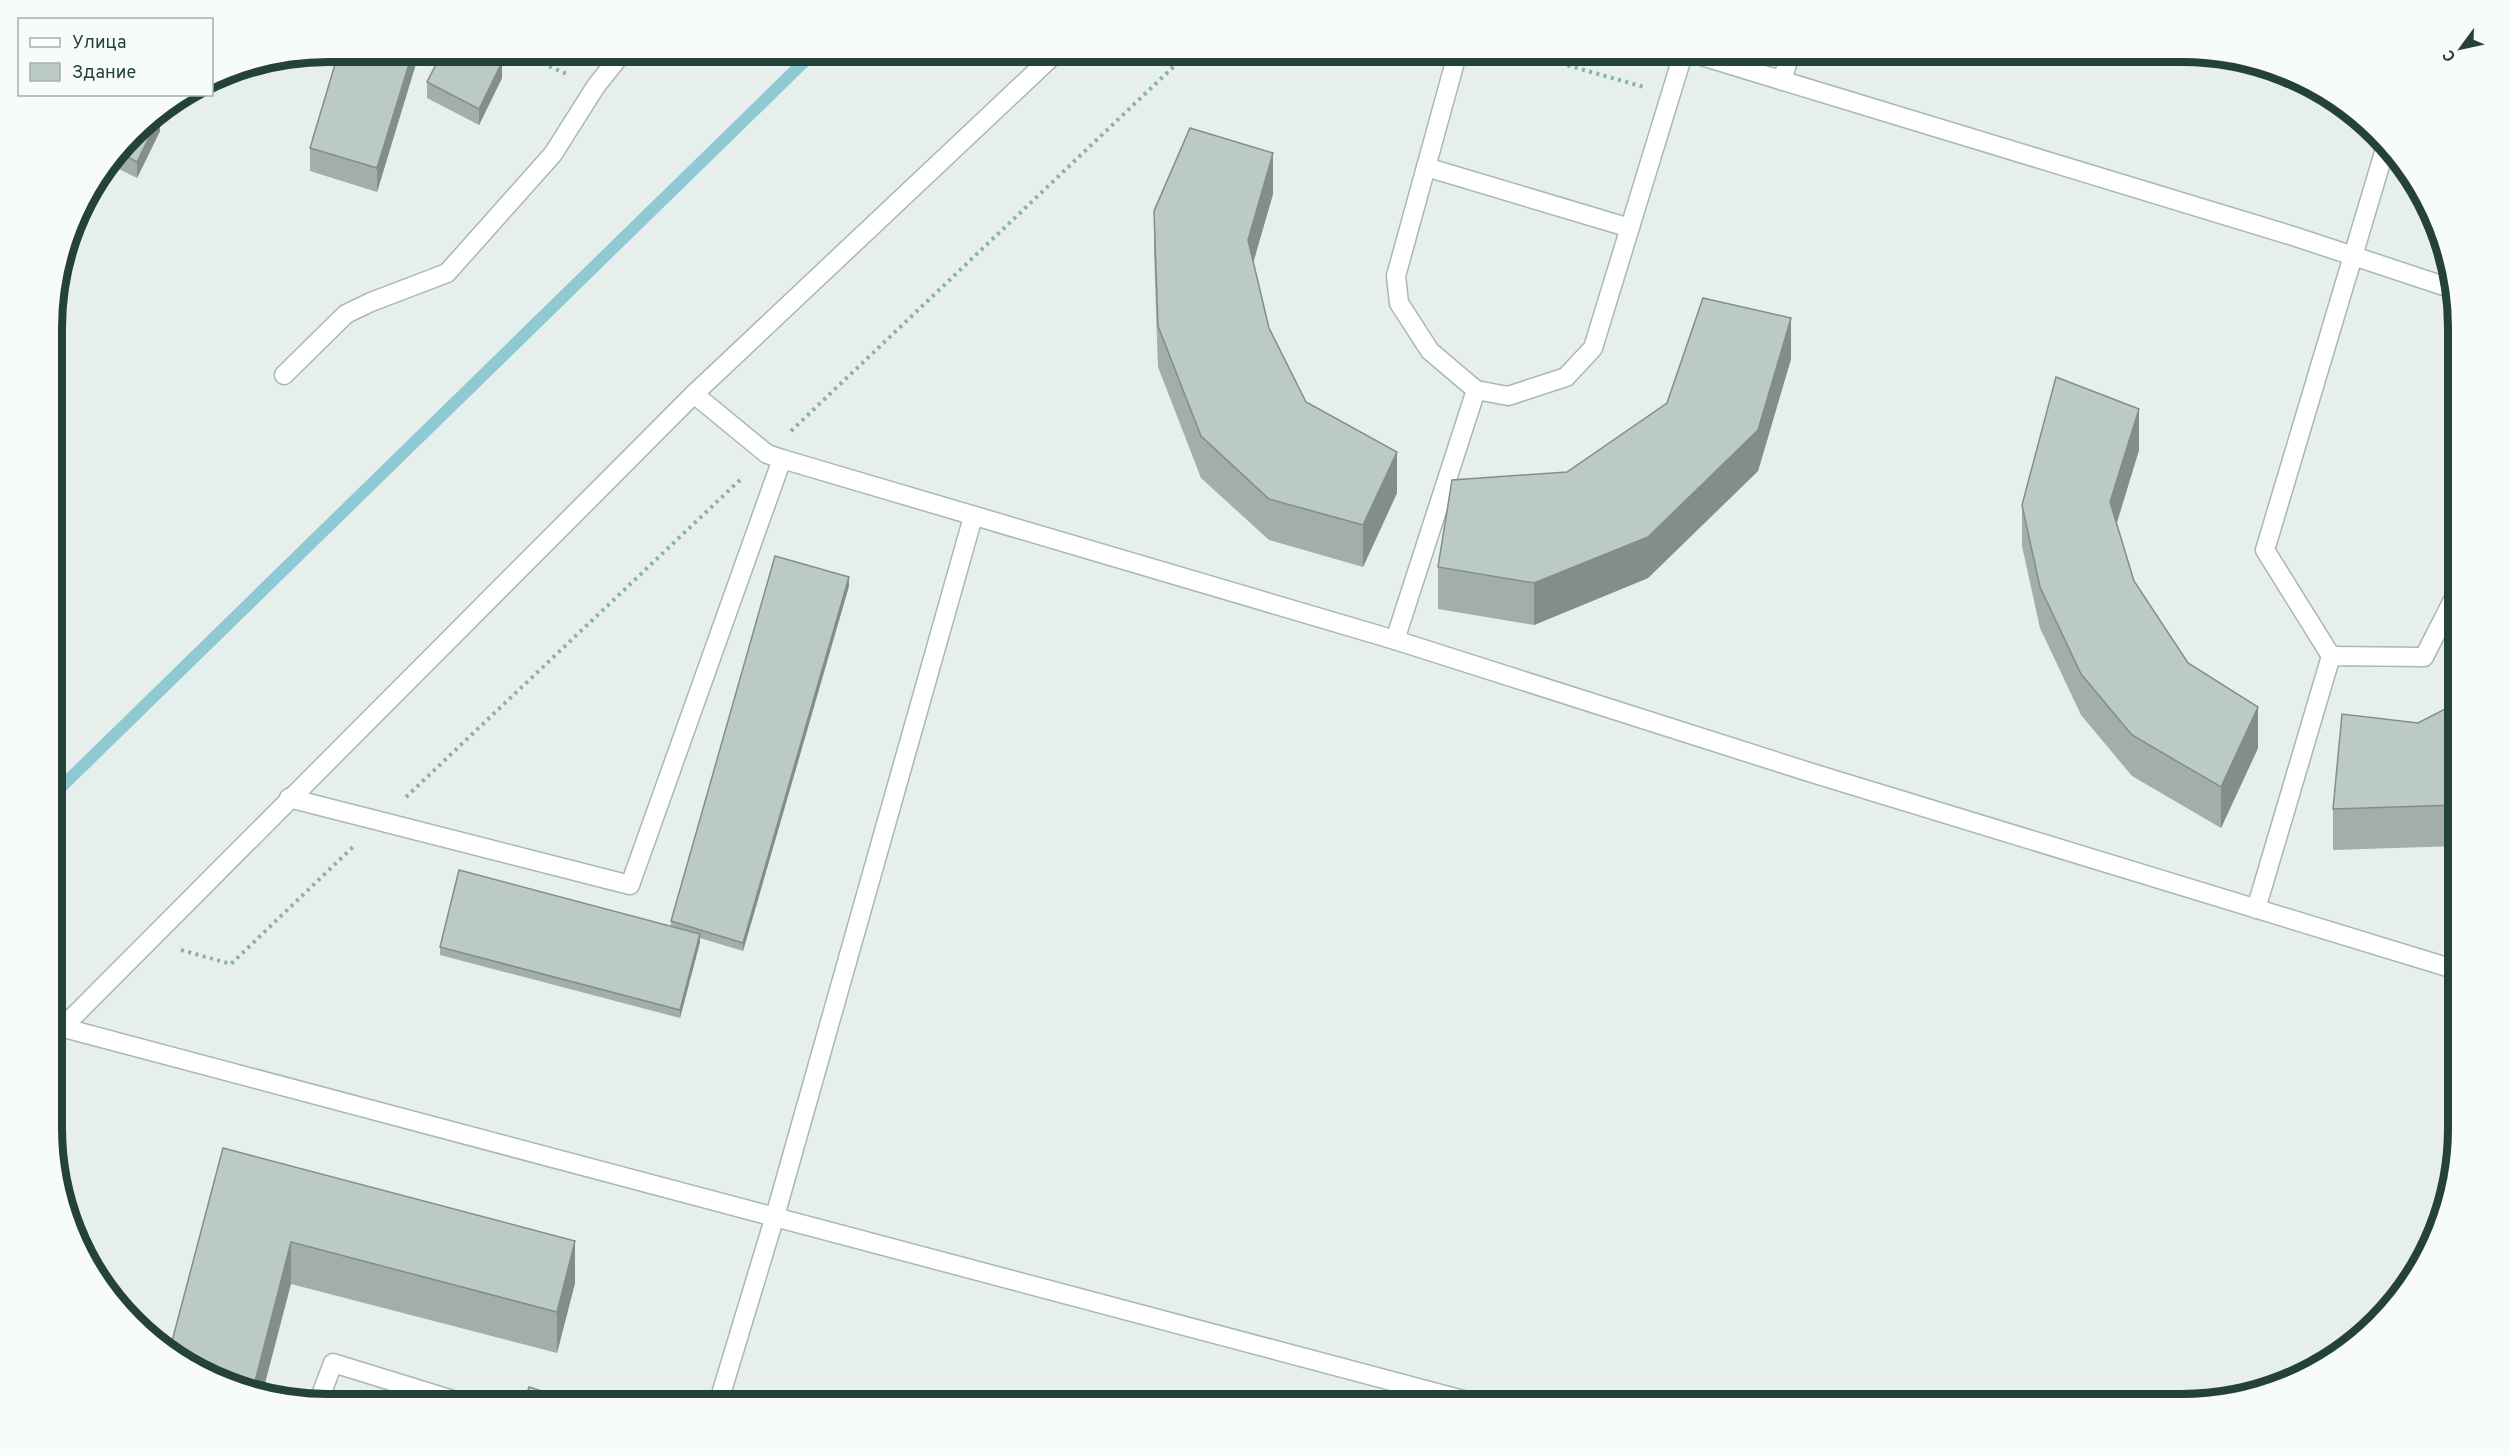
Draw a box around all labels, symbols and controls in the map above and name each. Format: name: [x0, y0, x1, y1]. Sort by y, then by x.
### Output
legend: [18, 18, 213, 96]
north arrow: [2431, 18, 2491, 78]
text: Улица: [72, 32, 126, 55]
text: С: [2439, 45, 2461, 65]
text: Здание: [72, 62, 136, 85]

